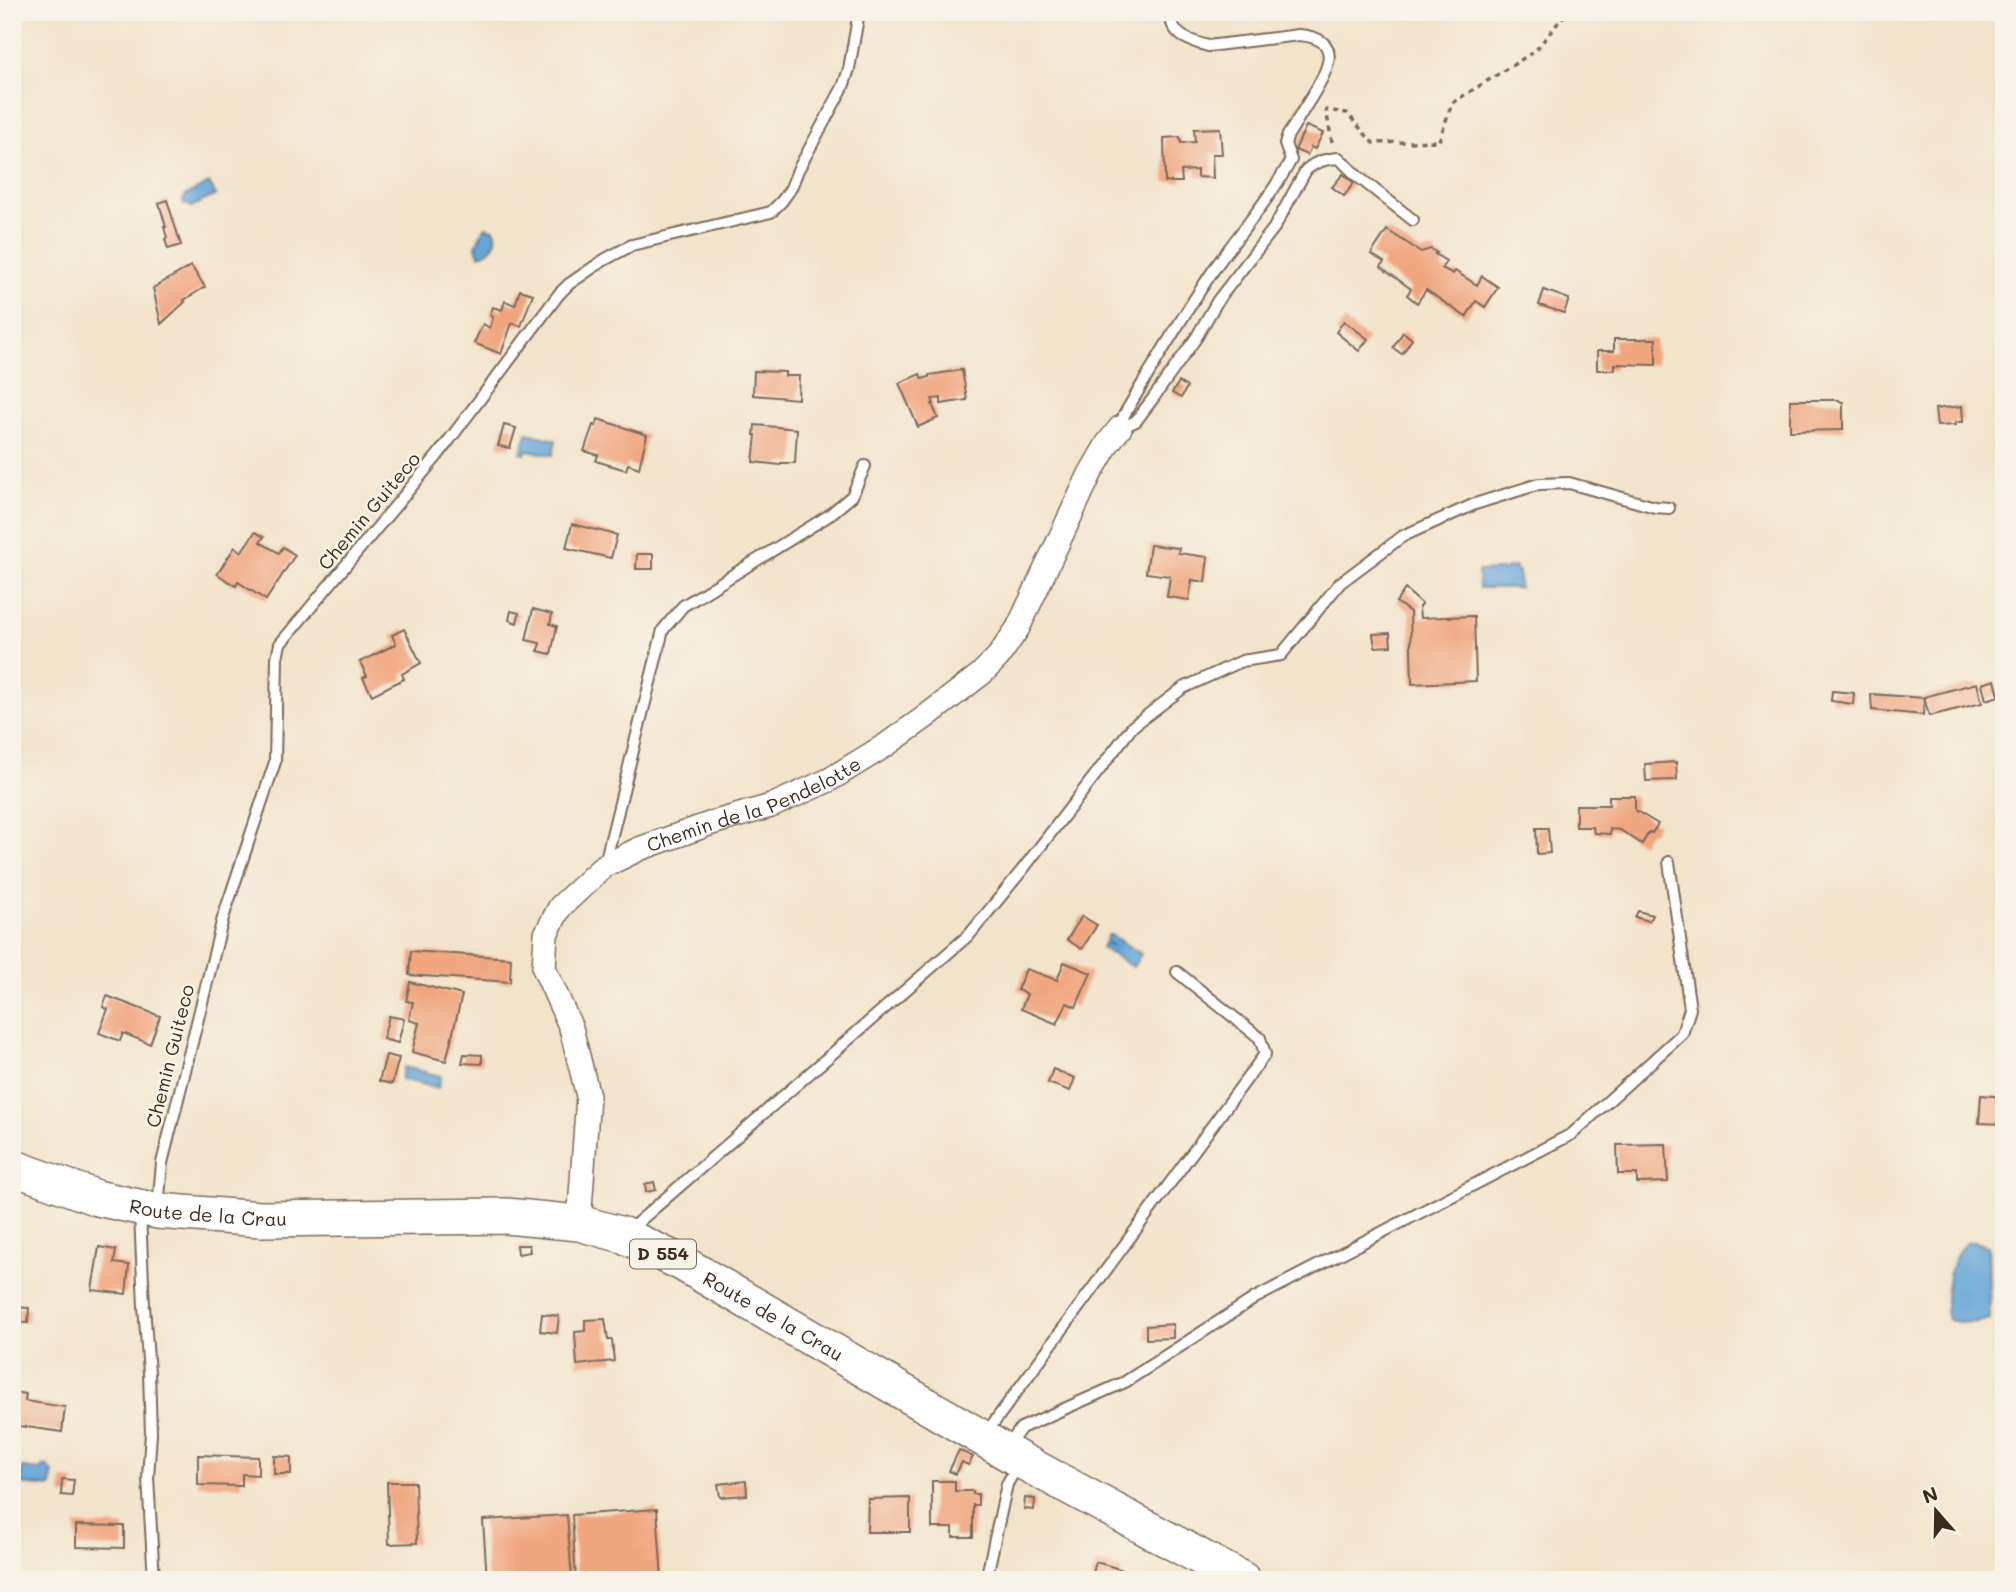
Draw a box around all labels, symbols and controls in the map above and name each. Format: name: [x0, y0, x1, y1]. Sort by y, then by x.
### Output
street label: Chemin Guiteco: [312, 447, 425, 575]
street label: Chemin de la Pendelotte: [643, 751, 865, 857]
street label: Chemin Guiteco: [140, 982, 199, 1130]
street label: Route de la Crau: [127, 1192, 287, 1231]
road number: D 554: [630, 1240, 696, 1268]
street label: Route de la Crau: [699, 1265, 848, 1366]
north arrow: [1900, 1476, 1970, 1546]
text: N: [1919, 1480, 1941, 1509]

